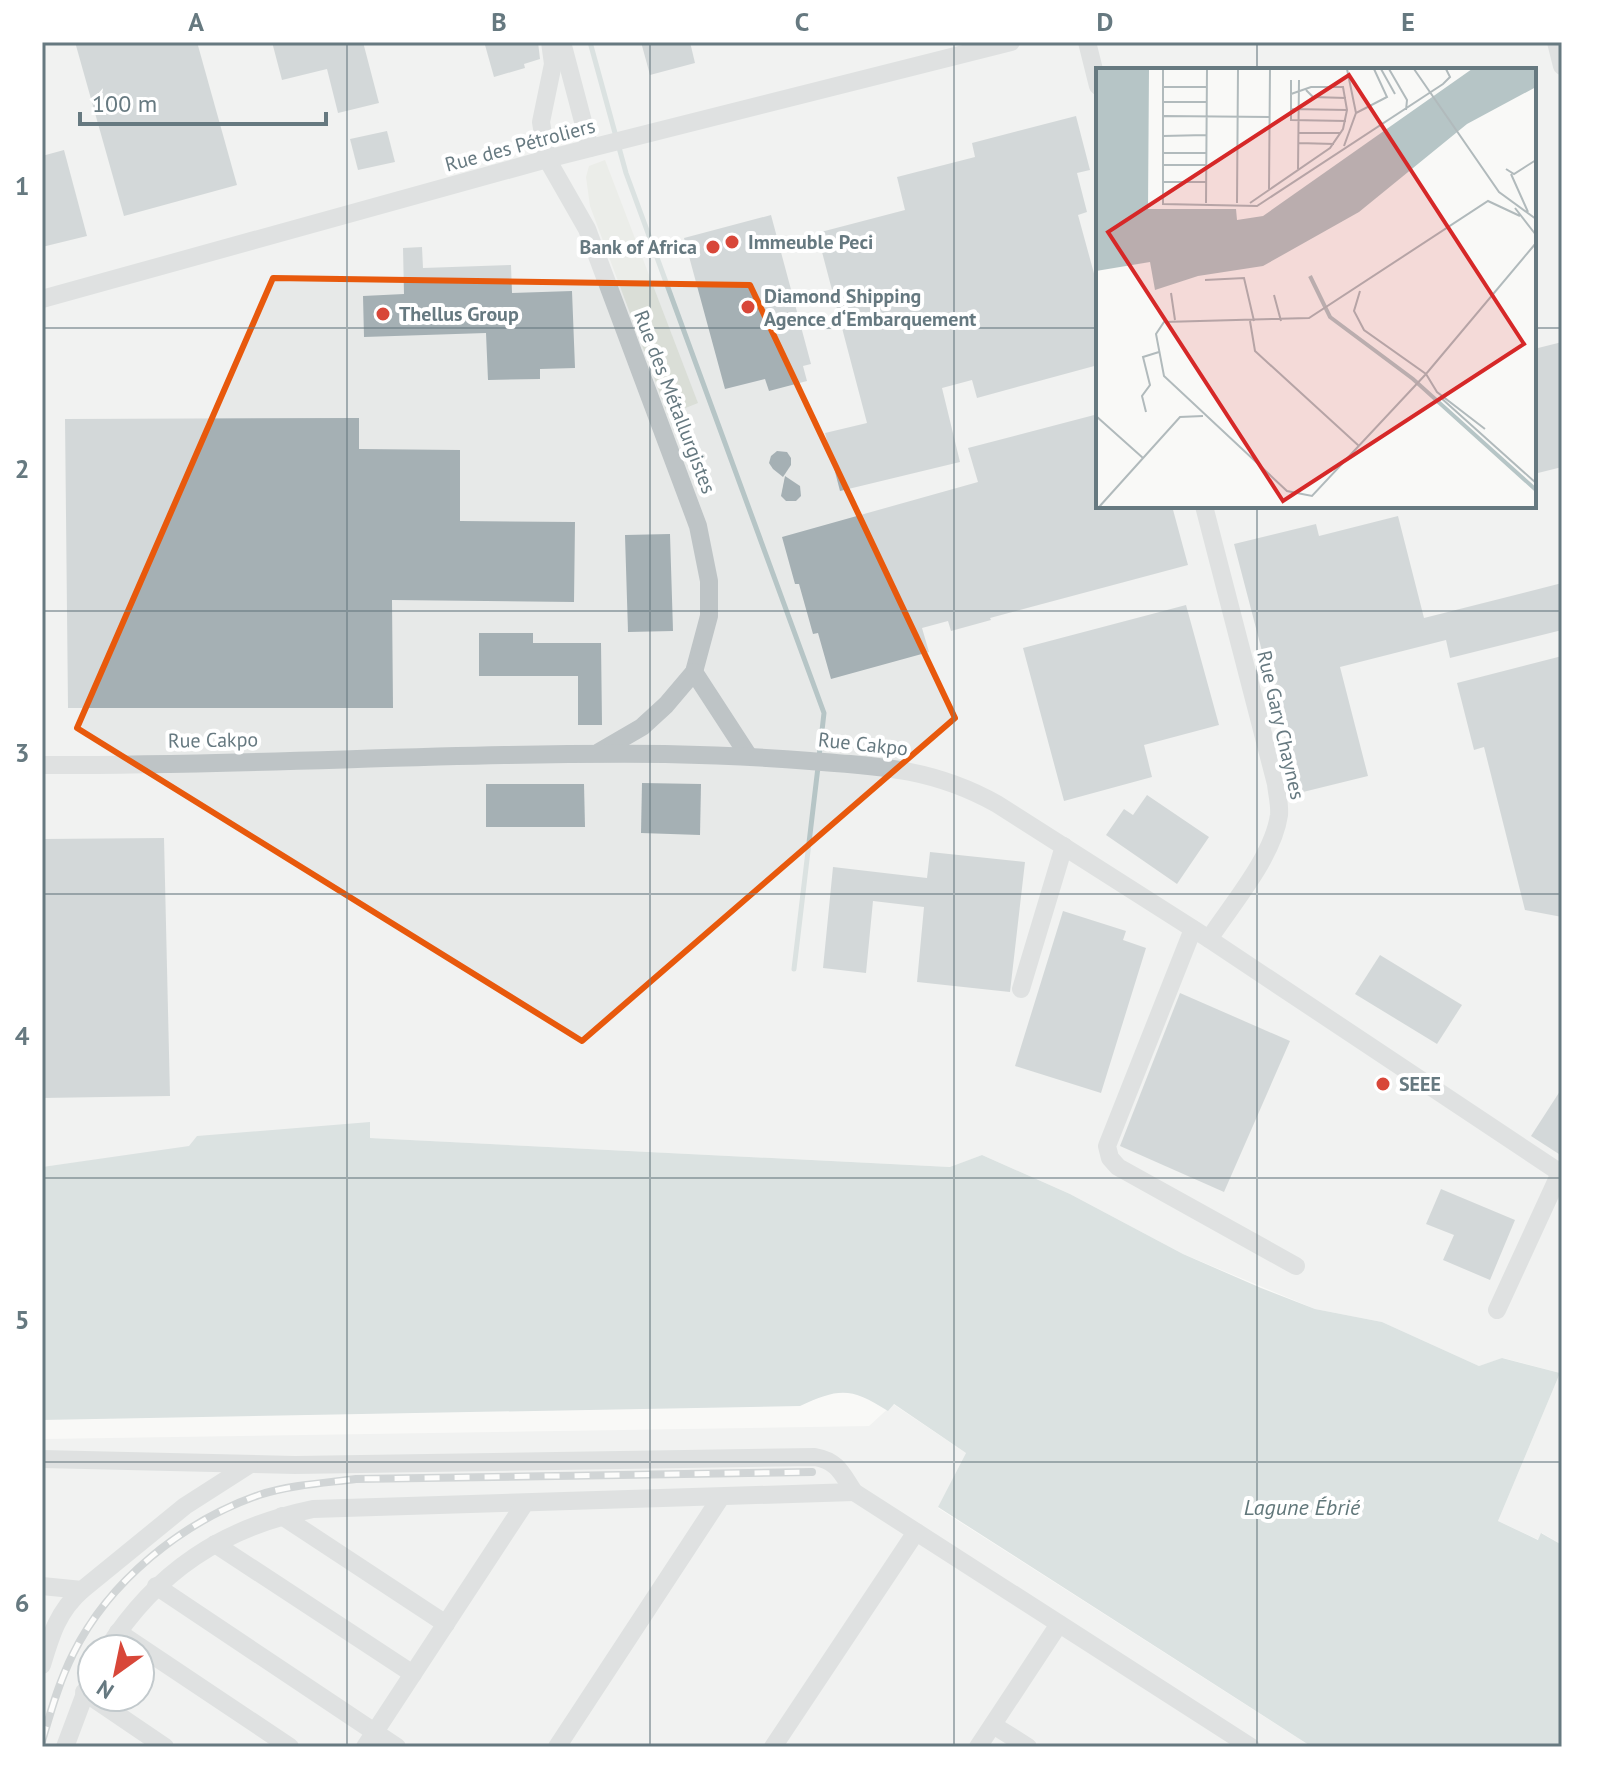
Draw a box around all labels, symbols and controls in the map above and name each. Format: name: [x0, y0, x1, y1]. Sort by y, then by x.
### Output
text: A: [188, 5, 204, 38]
text: B: [491, 5, 507, 38]
text: C: [795, 5, 809, 38]
text: D: [1097, 5, 1113, 38]
text: E: [1401, 5, 1415, 38]
inset map: [1096, 68, 1536, 508]
scale bar: [80, 76, 326, 126]
text: 100 m: [92, 88, 157, 119]
street label: Rue des Pétroliers: [442, 112, 598, 178]
text: 1: [15, 169, 29, 202]
place label: Immeuble Peci: [748, 229, 873, 255]
marker: Immeuble Peci: [723, 233, 741, 251]
place label: Bank of Africa: [579, 234, 697, 260]
marker: Bank of Africa: [704, 238, 722, 256]
place label: Diamond Shipping Agence d‘Embarquement: [764, 283, 976, 332]
marker: Diamond Shipping Agence d‘Embarquement: [739, 298, 757, 316]
place label: Thellus Group: [399, 301, 519, 327]
marker: Thellus Group: [374, 305, 392, 323]
street label: Rue des Métallurgistes: [628, 307, 722, 497]
text: 2: [15, 452, 29, 485]
street label: Rue Gary Chaynes: [1251, 648, 1311, 802]
street label: Rue Cakpo: [168, 726, 258, 754]
street label: Rue Cakpo: [817, 726, 909, 762]
text: 3: [15, 736, 29, 769]
text: 4: [15, 1019, 30, 1052]
place label: SEEE: [1399, 1071, 1441, 1097]
marker: SEEE: [1374, 1075, 1392, 1093]
text: 5: [15, 1303, 29, 1336]
water label: Lagune Ébrié: [1244, 1493, 1361, 1521]
text: 6: [15, 1586, 29, 1619]
north arrow: [76, 1633, 156, 1713]
text: N: [91, 1674, 119, 1705]

